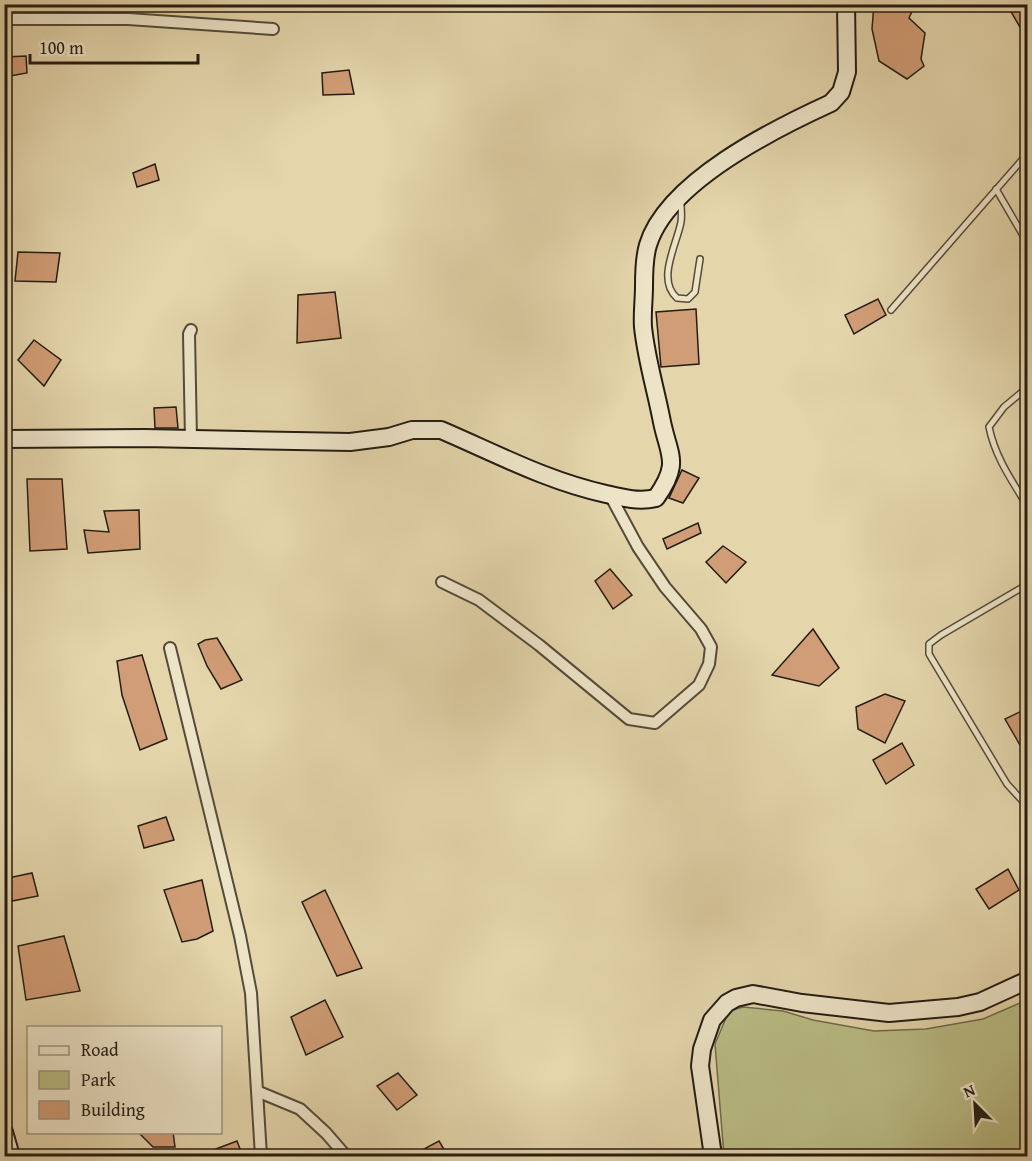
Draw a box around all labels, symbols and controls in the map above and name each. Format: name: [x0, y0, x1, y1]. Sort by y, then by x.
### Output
scale bar: [30, 27, 198, 65]
text: 100 m: [39, 34, 84, 61]
legend: [27, 1026, 222, 1134]
text: Road: [81, 1036, 119, 1063]
text: Park: [81, 1066, 117, 1093]
north arrow: [945, 1074, 1005, 1134]
text: N: [959, 1077, 979, 1103]
text: Building: [81, 1096, 145, 1123]

